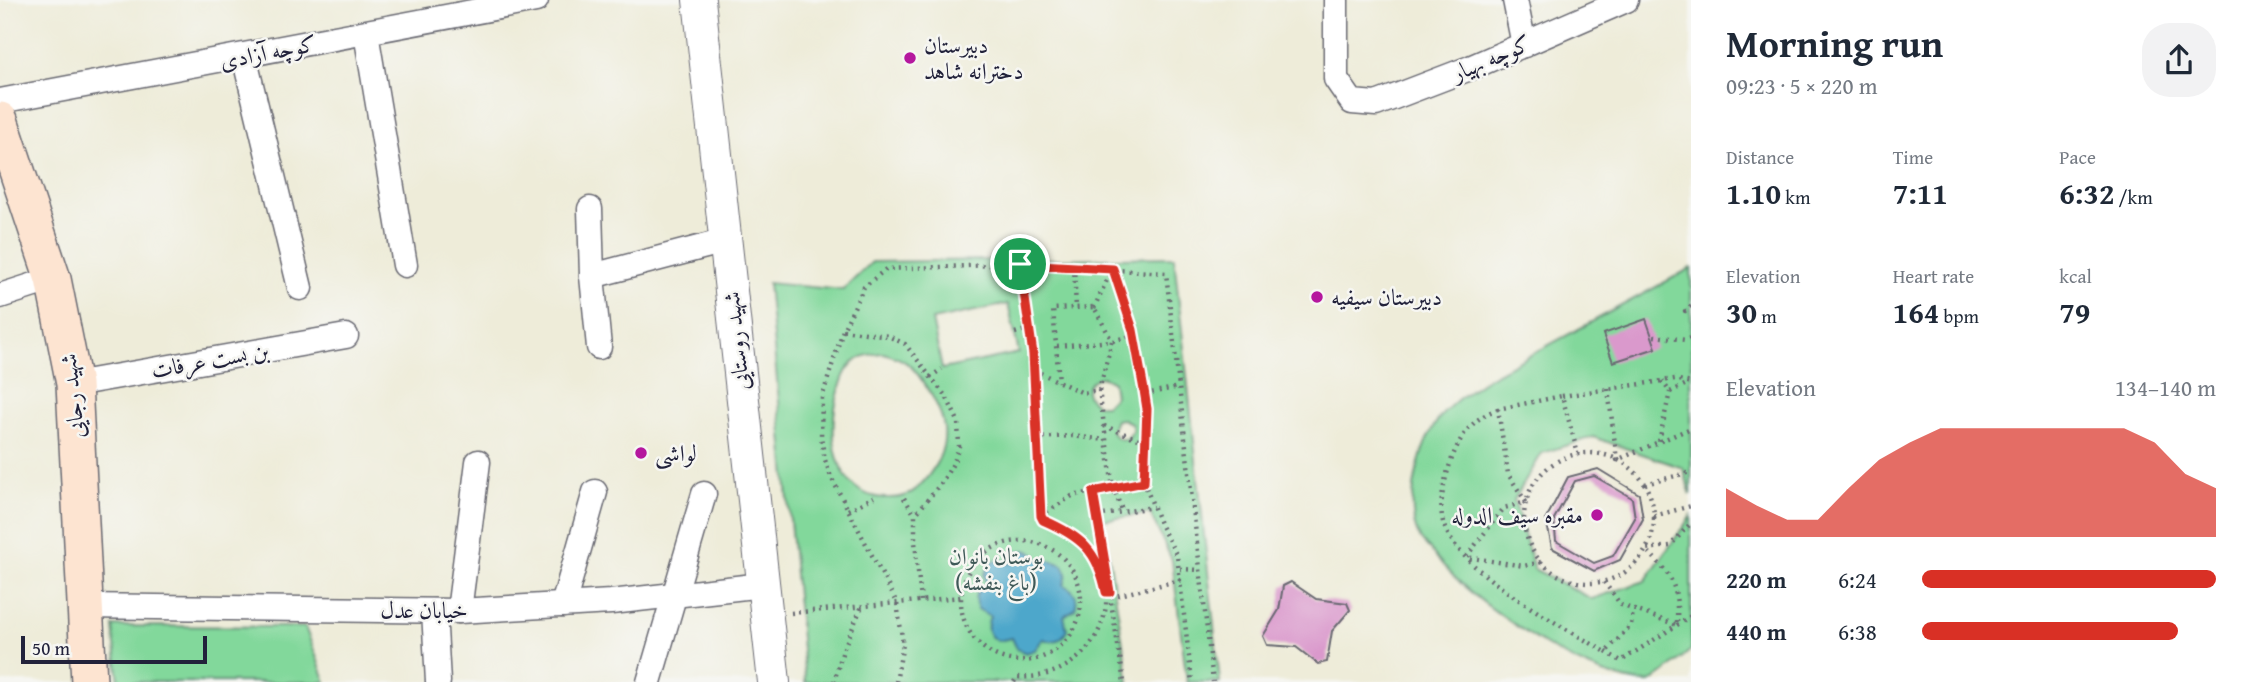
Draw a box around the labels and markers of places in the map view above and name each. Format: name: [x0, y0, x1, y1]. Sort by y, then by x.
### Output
place label: دبیرستان دخترانه شاهد: [924, 28, 1024, 87]
marker: دبیرستان دخترانه شاهد: [902, 50, 918, 66]
pin: [990, 234, 1050, 294]
place label: دبیرستان سیفیه: [1331, 280, 1442, 313]
marker: دبیرستان سیفیه: [1309, 289, 1325, 305]
place label: لواشی: [655, 436, 697, 470]
marker: لواشی: [633, 445, 649, 461]
place label: مقبره سیف الدوله: [1451, 498, 1583, 531]
marker: مقبره سیف الدوله: [1589, 507, 1605, 523]

